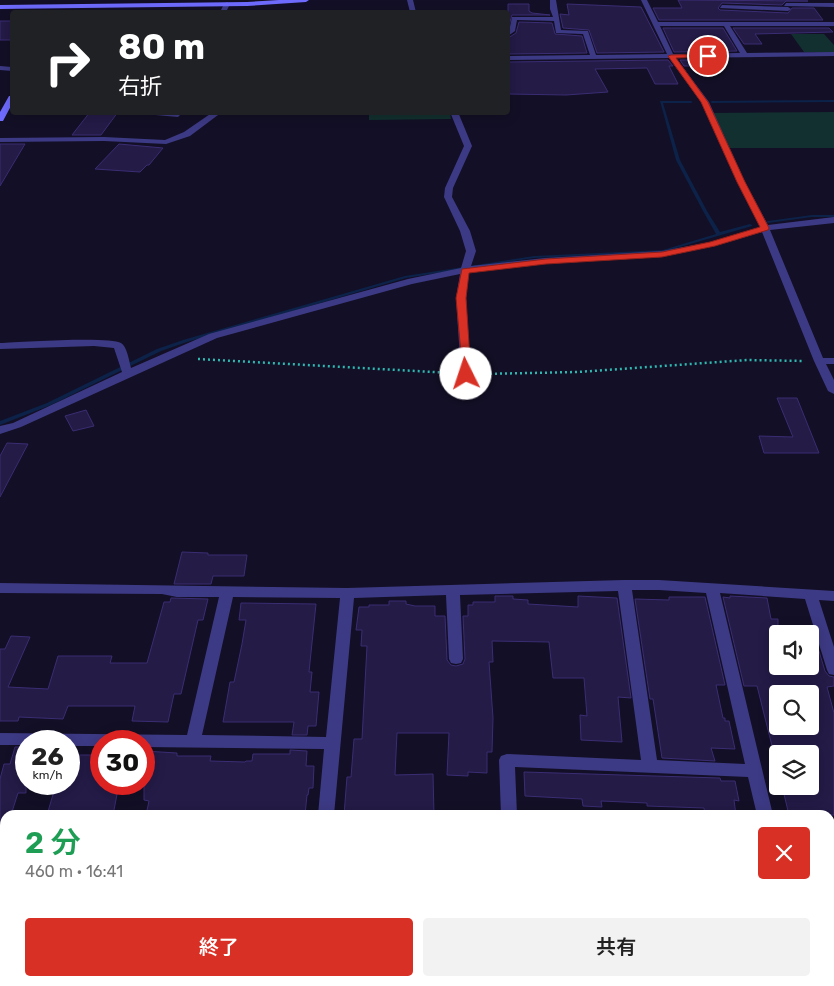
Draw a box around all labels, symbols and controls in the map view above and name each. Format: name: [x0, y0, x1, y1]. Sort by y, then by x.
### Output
text: 80 m: [118, 26, 205, 68]
icon: right: [35, 30, 100, 95]
pin: [687, 35, 729, 77]
icon: arrive: [694, 42, 722, 70]
text: 右折: [118, 73, 162, 100]
position arrow: [439, 347, 491, 399]
map controls: [769, 625, 819, 795]
button: sound: [769, 625, 819, 675]
button: search: [769, 685, 819, 735]
speed limit sign: 30: [90, 730, 155, 795]
text: 26: [31, 742, 64, 771]
button: layers: [769, 745, 819, 795]
text: km/h: [33, 768, 62, 782]
text: 2 分: [25, 825, 81, 861]
button: close: [758, 827, 810, 879]
text: 460 m · 16:41: [25, 862, 123, 881]
button: 終了: [25, 918, 413, 976]
button: 共有: [423, 918, 810, 976]

